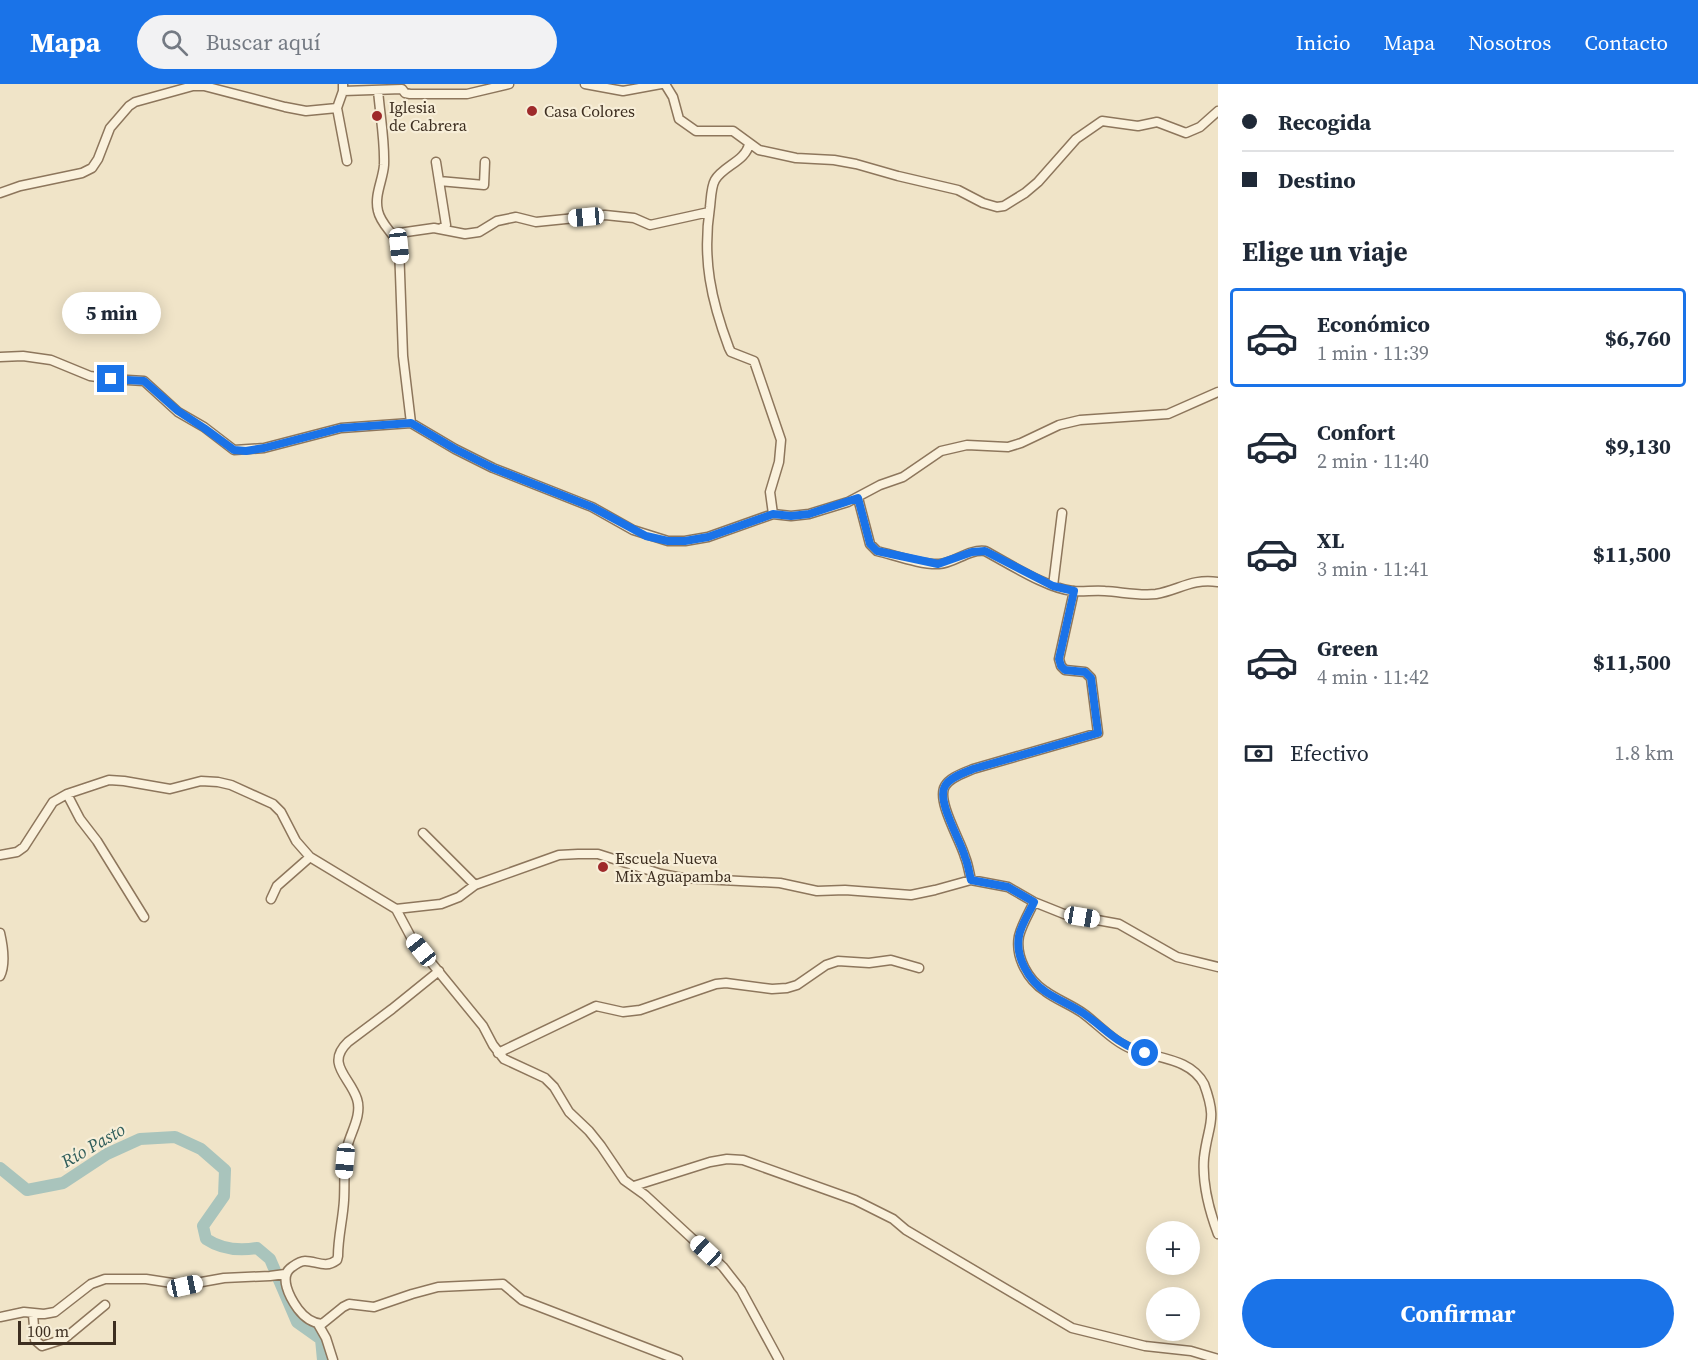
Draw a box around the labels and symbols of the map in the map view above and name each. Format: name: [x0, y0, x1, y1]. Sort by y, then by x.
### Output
place label: Iglesia de Cabrera: [389, 96, 468, 136]
place label: Casa Colores: [544, 100, 635, 122]
marker: Casa Colores: [525, 104, 539, 118]
marker: Iglesia de Cabrera: [370, 109, 384, 123]
car: [567, 206, 605, 228]
car: [388, 227, 410, 265]
callout: 5 min: [62, 292, 160, 334]
route end: [97, 365, 124, 392]
place label: Escuela Nueva Mix Aguapamba: [615, 847, 732, 887]
marker: Escuela Nueva Mix Aguapamba: [596, 860, 610, 874]
car: [1063, 905, 1101, 929]
car: [403, 930, 439, 970]
route start: [1131, 1039, 1158, 1066]
water label: Río Pasto: [55, 1117, 130, 1174]
car: [334, 1142, 356, 1180]
car: [687, 1232, 725, 1270]
car: [166, 1273, 204, 1299]
scale bar: [18, 1318, 116, 1346]

